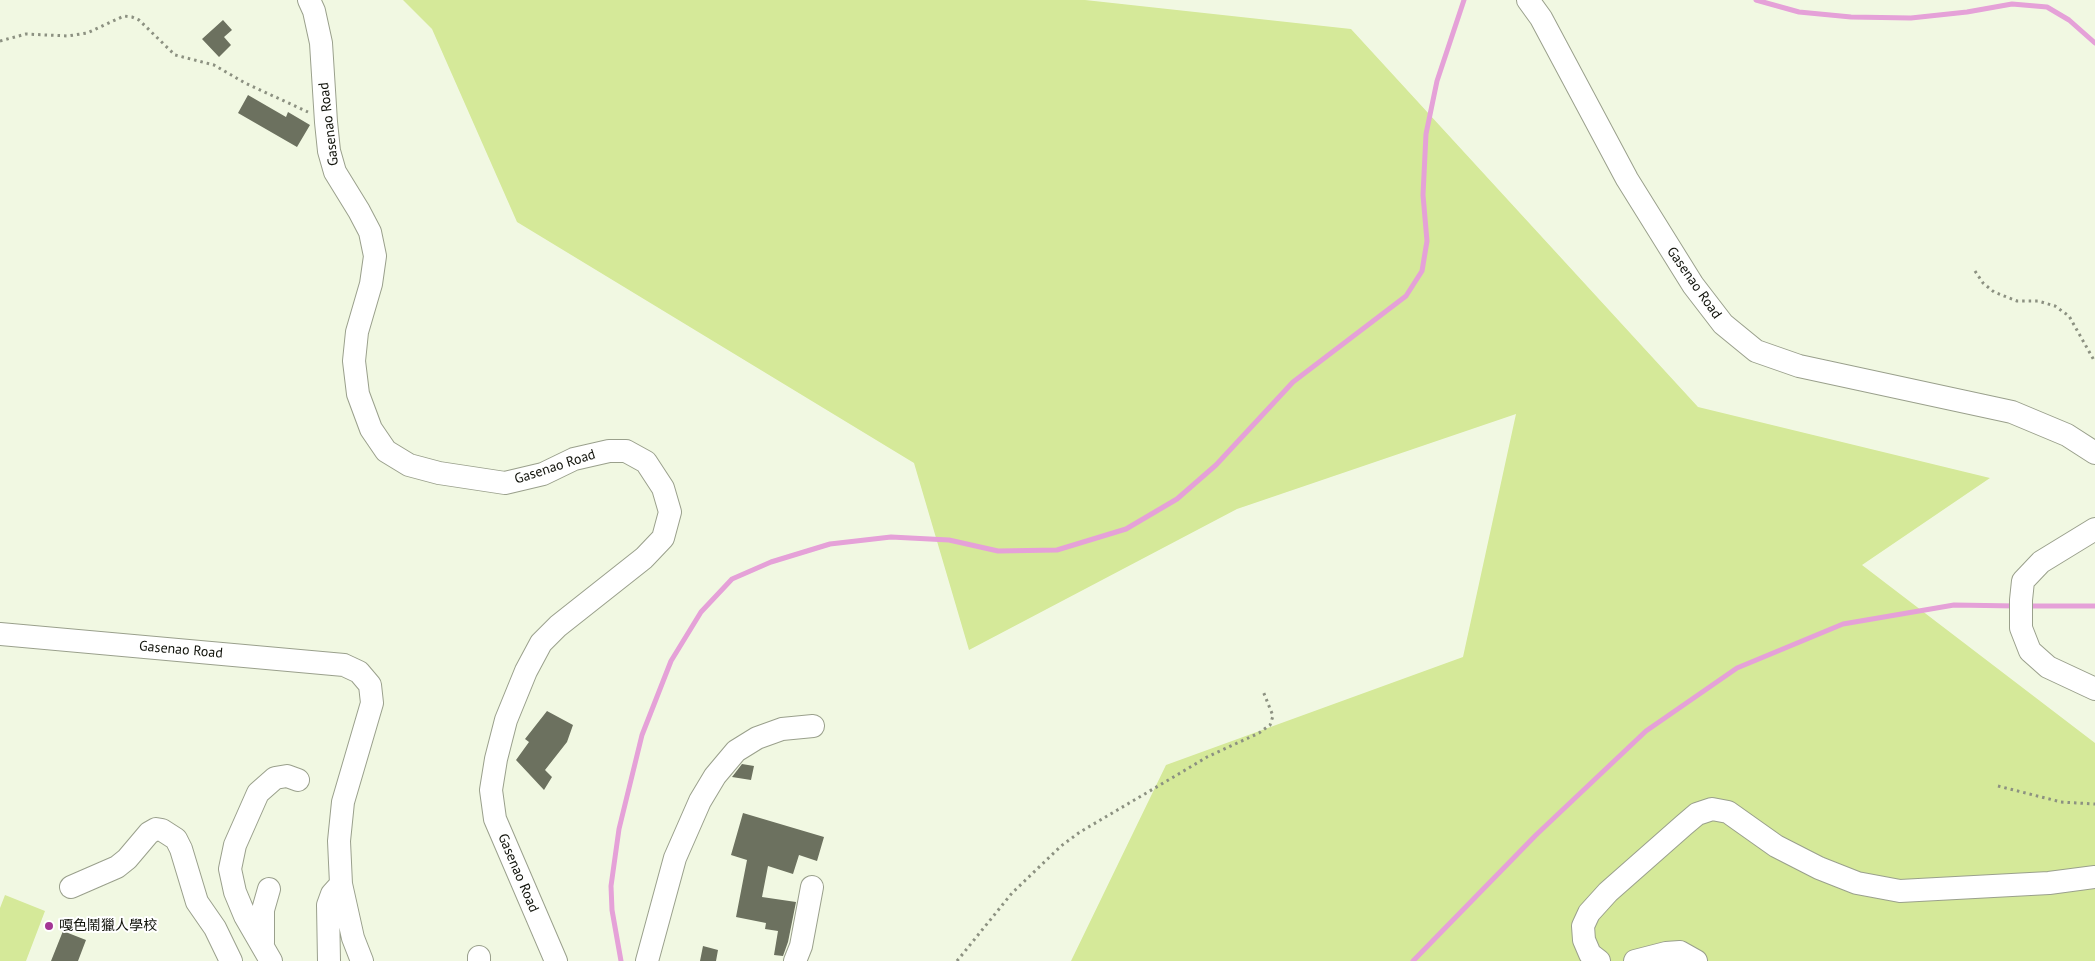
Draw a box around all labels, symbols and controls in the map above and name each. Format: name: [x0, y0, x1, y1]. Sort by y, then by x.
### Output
street label: Gasenao Road: [316, 81, 342, 167]
street label: Gasenao Road: [1663, 244, 1725, 322]
street label: Gasenao Road: [512, 446, 598, 488]
street label: Gasenao Road: [138, 638, 224, 662]
street label: Gasenao Road: [494, 831, 542, 915]
place label: 嘎色鬧獵人學校: [59, 918, 157, 934]
marker: 嘎色鬧獵人學校: [43, 920, 55, 932]

